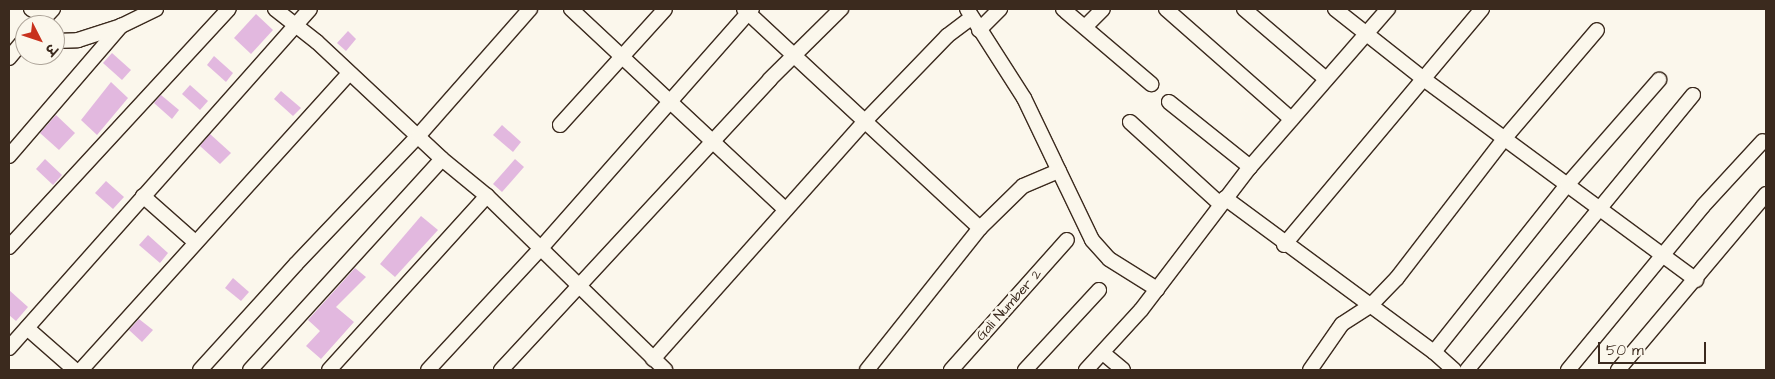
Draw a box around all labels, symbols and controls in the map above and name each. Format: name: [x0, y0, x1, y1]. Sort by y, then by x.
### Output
north arrow: [15, 15, 65, 65]
text: उ: [40, 39, 61, 59]
street label: Gali Number 2: [973, 266, 1045, 344]
scale bar: [1600, 332, 1708, 364]
text: 50 m: [1606, 340, 1644, 361]

